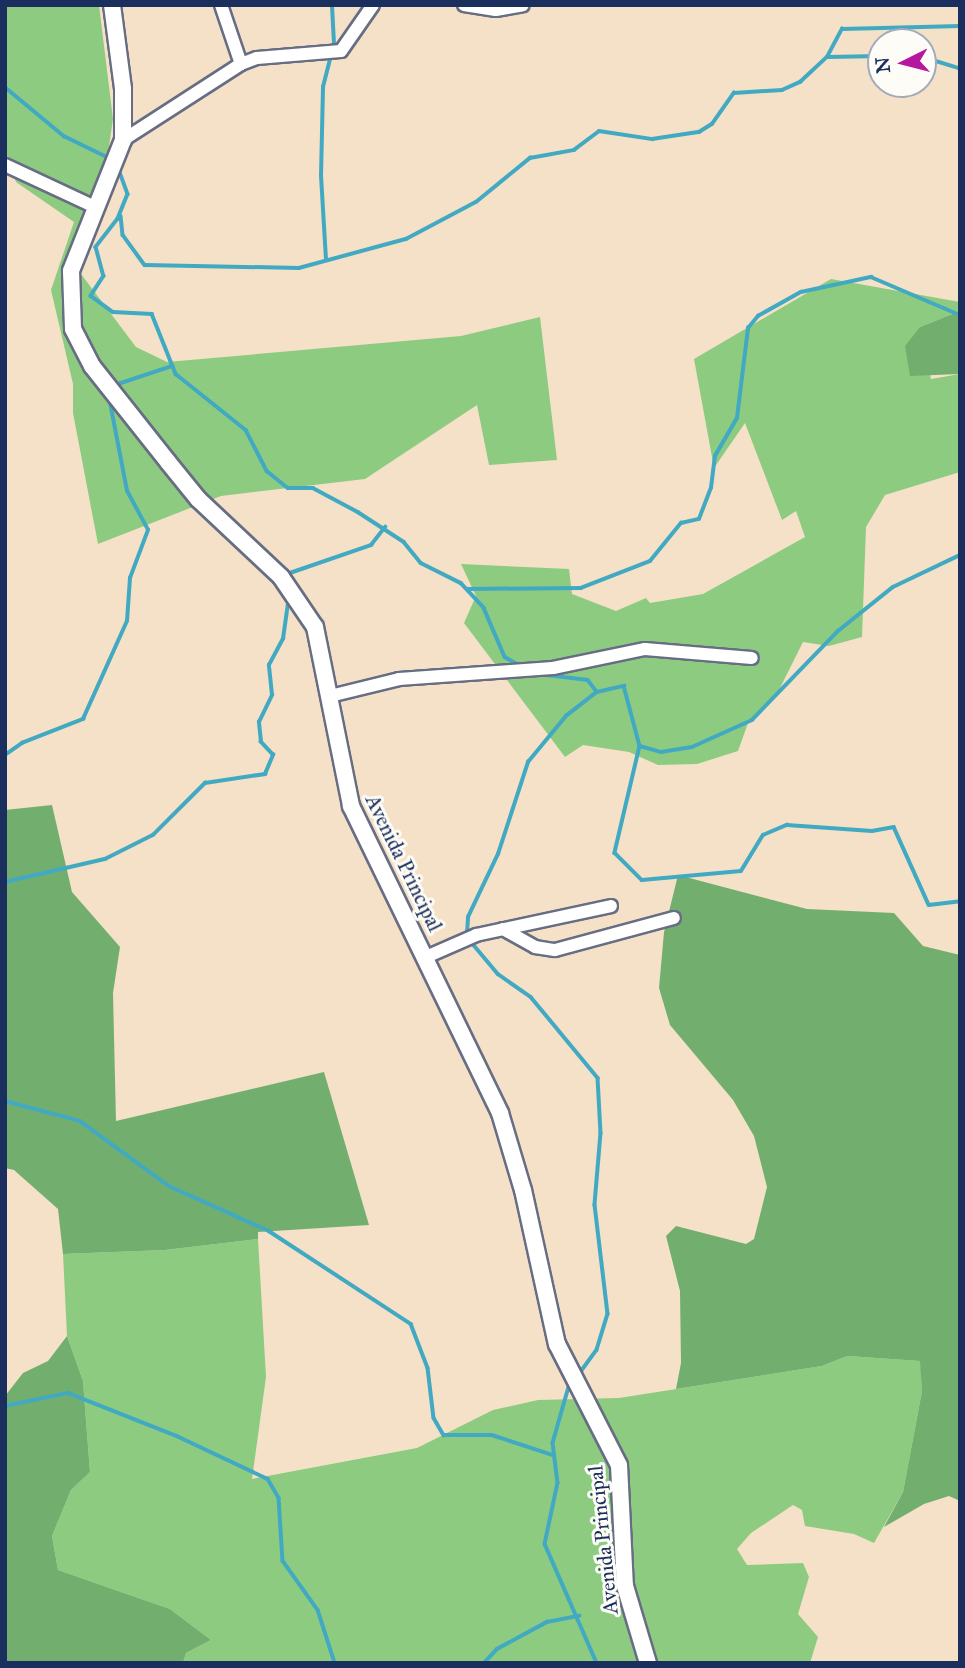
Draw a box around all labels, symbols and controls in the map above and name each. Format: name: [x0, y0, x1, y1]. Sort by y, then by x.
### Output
north arrow: [867, 28, 937, 98]
text: N: [870, 56, 895, 74]
street label: Avenida Principal: [360, 790, 448, 936]
street label: Avenida Principal: [583, 1464, 623, 1616]

